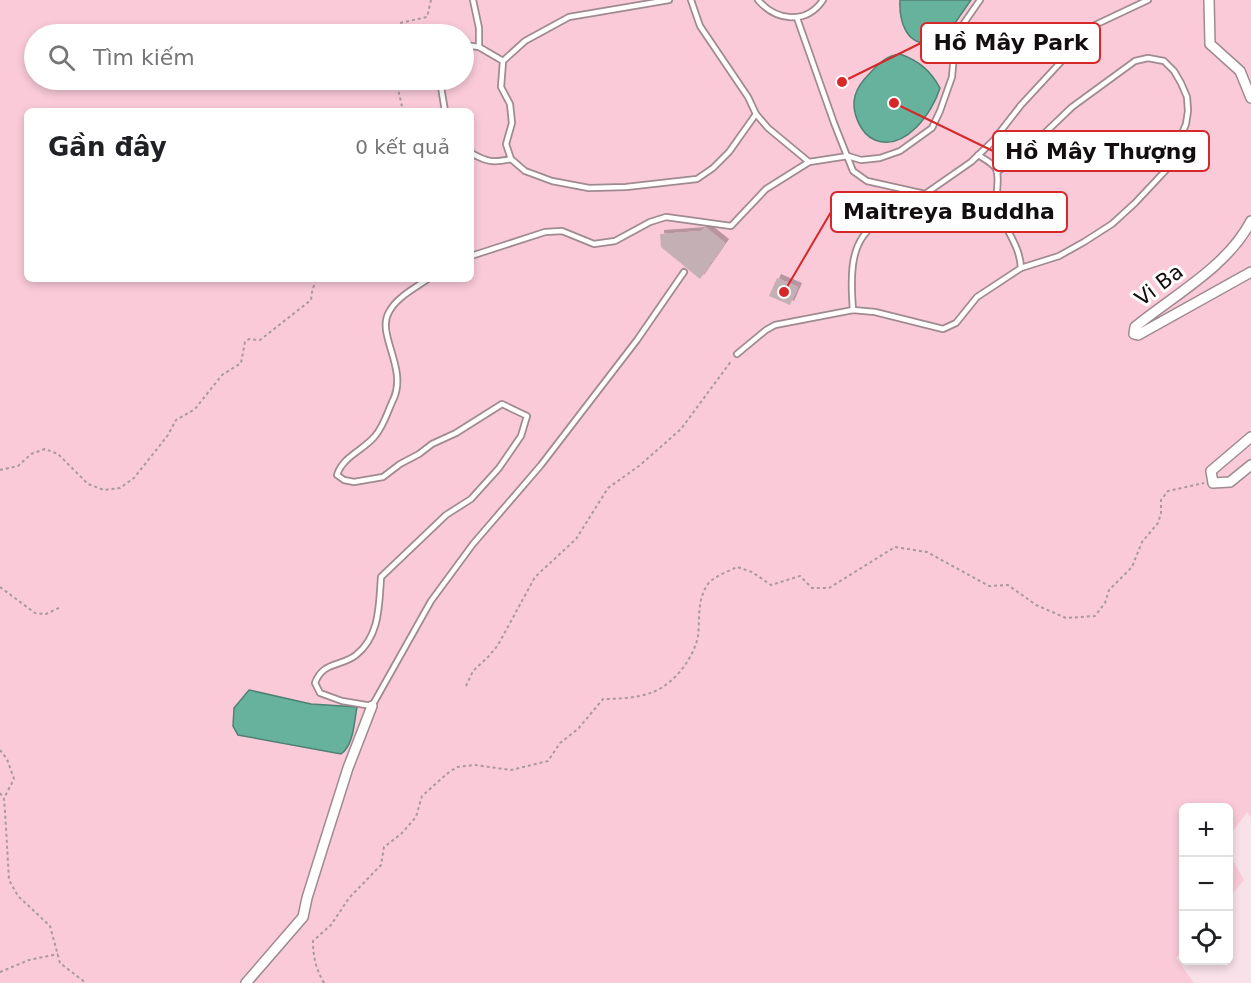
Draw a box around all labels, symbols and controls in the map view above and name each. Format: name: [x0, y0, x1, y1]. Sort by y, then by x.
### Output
callout: Hồ Mây Park: [921, 23, 1100, 63]
search box: [24, 24, 474, 90]
text: Hồ Mây Park: [933, 30, 1090, 55]
icon: search: [45, 41, 78, 74]
text: Tìm kiếm: [93, 45, 195, 70]
callout: Hồ Mây Thượng: [993, 131, 1209, 171]
text: Gần đây: [48, 132, 167, 162]
text: 0 kết quả: [355, 135, 450, 159]
text: Hồ Mây Thượng: [1005, 139, 1197, 164]
callout: Maitreya Buddha: [831, 192, 1067, 232]
text: Maitreya Buddha: [843, 199, 1055, 224]
street label: Vi Ba: [1130, 259, 1188, 311]
map controls: [1179, 803, 1233, 965]
button: +: [1179, 803, 1233, 857]
button: −: [1179, 857, 1233, 911]
button: locate: [1179, 911, 1233, 965]

